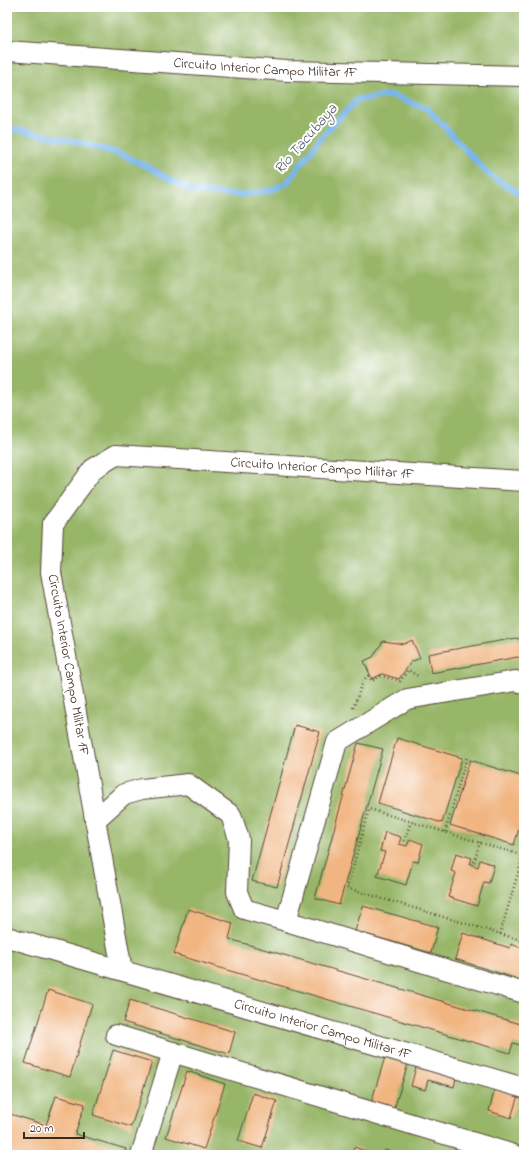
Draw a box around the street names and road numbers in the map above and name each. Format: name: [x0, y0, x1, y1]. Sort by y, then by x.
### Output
street label: Circuito Interior Campo Militar 1F: [173, 52, 358, 83]
street label: Circuito Interior Campo Militar 1F: [230, 452, 415, 484]
street label: Circuito Interior Campo Militar 1F: [42, 573, 94, 757]
street label: Circuito Interior Campo Militar 1F: [232, 993, 414, 1065]

